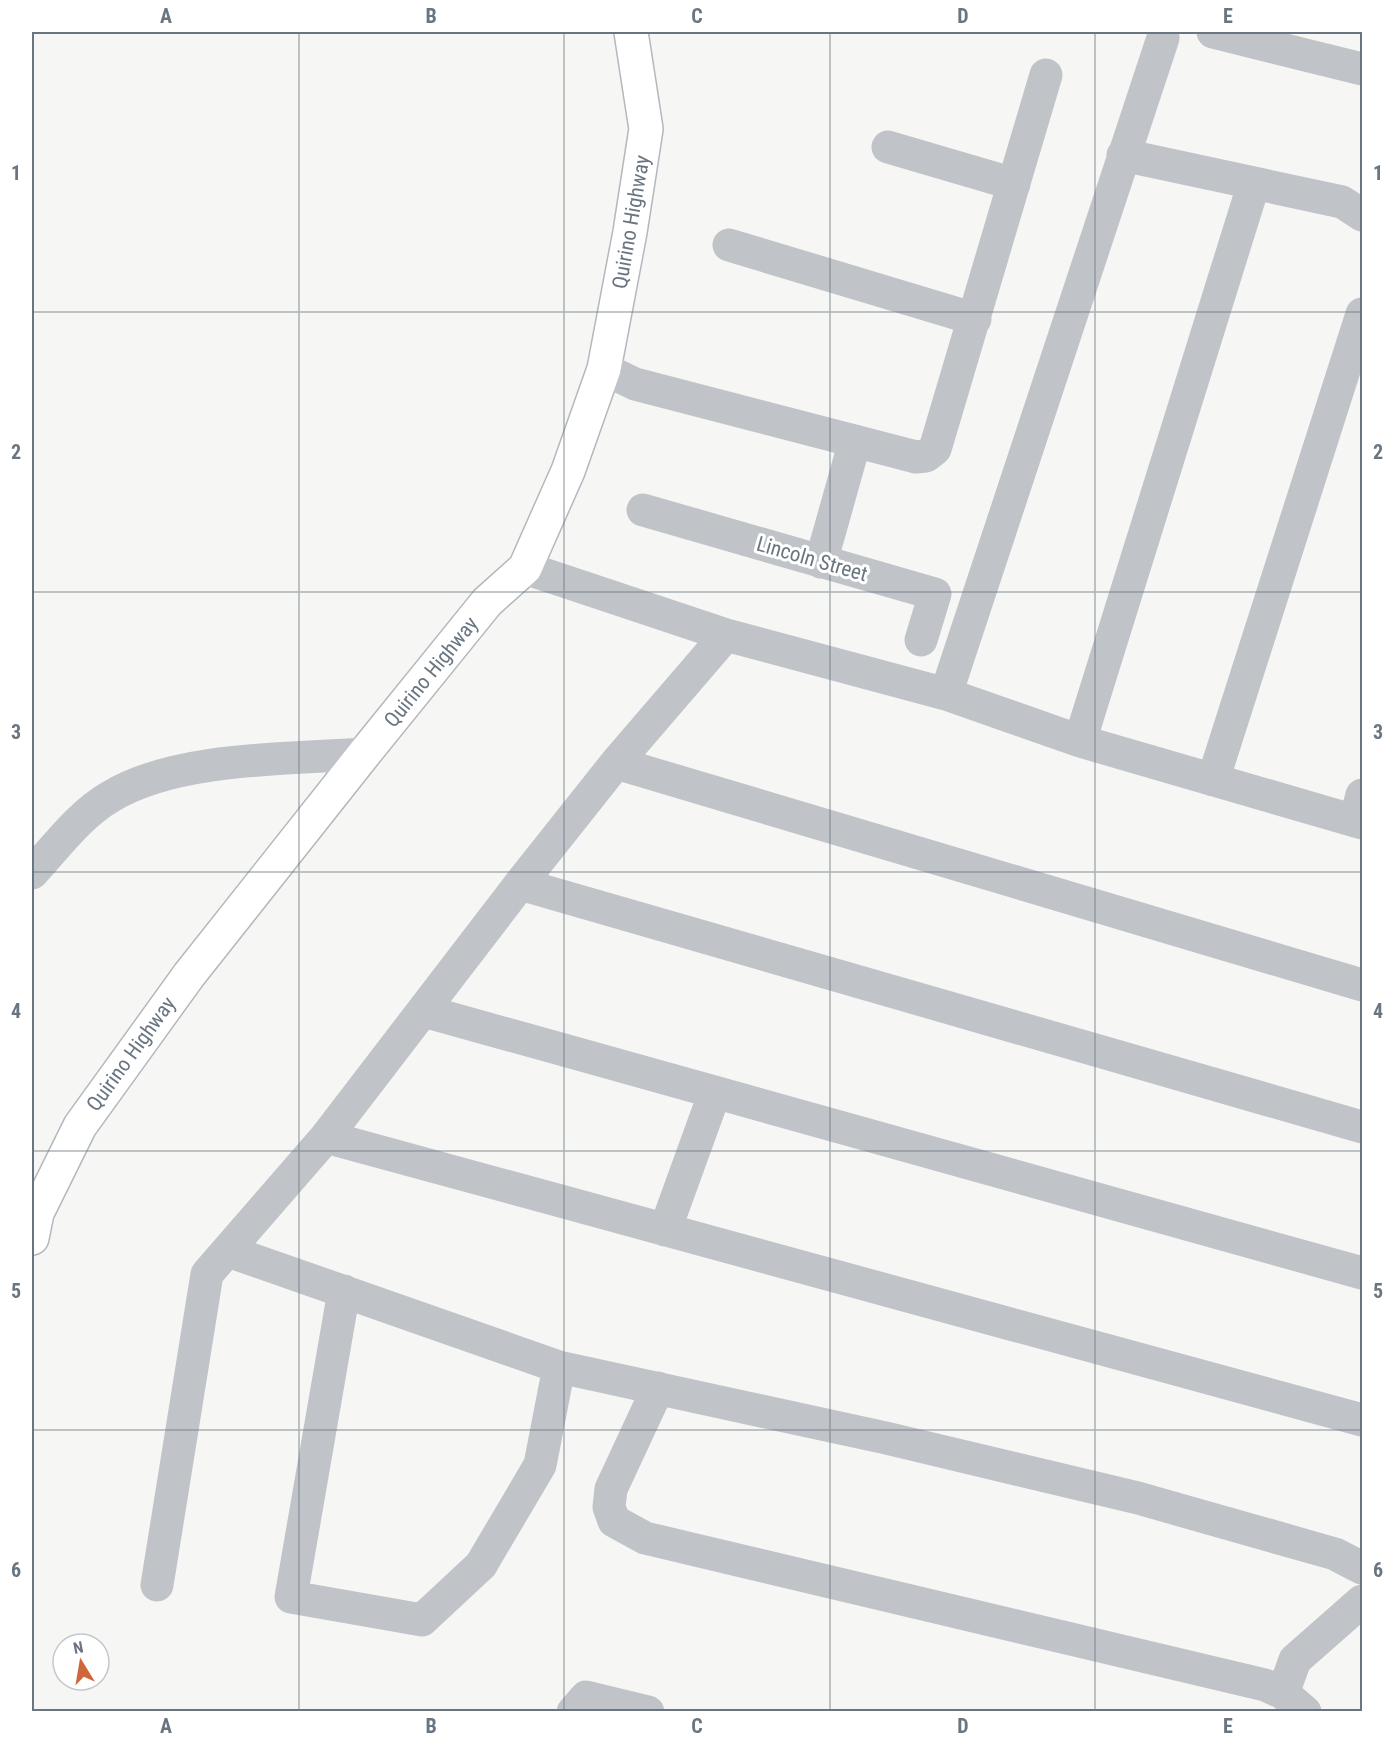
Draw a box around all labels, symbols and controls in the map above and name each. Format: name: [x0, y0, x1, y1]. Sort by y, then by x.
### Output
text: A: [160, 4, 172, 28]
text: B: [425, 4, 437, 28]
text: C: [691, 4, 703, 28]
text: D: [957, 4, 969, 28]
text: E: [1223, 4, 1233, 28]
street label: Quirino Highway: [607, 153, 655, 291]
text: 1: [11, 161, 21, 185]
text: 1: [1373, 161, 1383, 185]
text: 2: [11, 440, 21, 464]
text: 2: [1373, 440, 1383, 464]
street label: Lincoln Street: [754, 532, 870, 586]
street label: Quirino Highway: [379, 612, 483, 732]
text: 3: [11, 720, 21, 744]
text: 3: [1373, 720, 1383, 744]
street label: Quirino Highway: [82, 992, 181, 1116]
text: 4: [11, 999, 21, 1023]
text: 4: [1373, 999, 1383, 1023]
text: 5: [11, 1279, 21, 1303]
text: 5: [1373, 1279, 1383, 1303]
text: 6: [11, 1558, 21, 1582]
text: 6: [1373, 1558, 1383, 1582]
north arrow: [51, 1632, 111, 1692]
text: N: [72, 1638, 85, 1658]
text: A: [160, 1714, 172, 1738]
text: B: [425, 1714, 437, 1738]
text: C: [691, 1714, 703, 1738]
text: D: [957, 1714, 969, 1738]
text: E: [1223, 1714, 1233, 1738]

